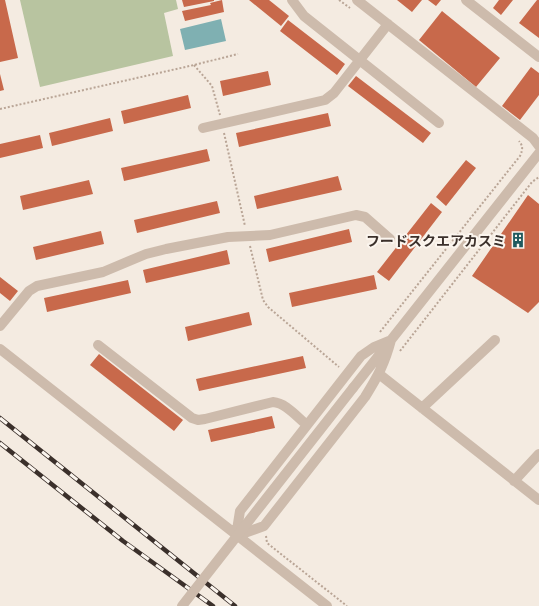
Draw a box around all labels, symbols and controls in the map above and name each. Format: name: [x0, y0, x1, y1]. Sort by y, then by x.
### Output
place label: フードスクエアカスミ: [366, 231, 506, 250]
building icon: フードスクエアカスミ: [509, 231, 527, 249]

